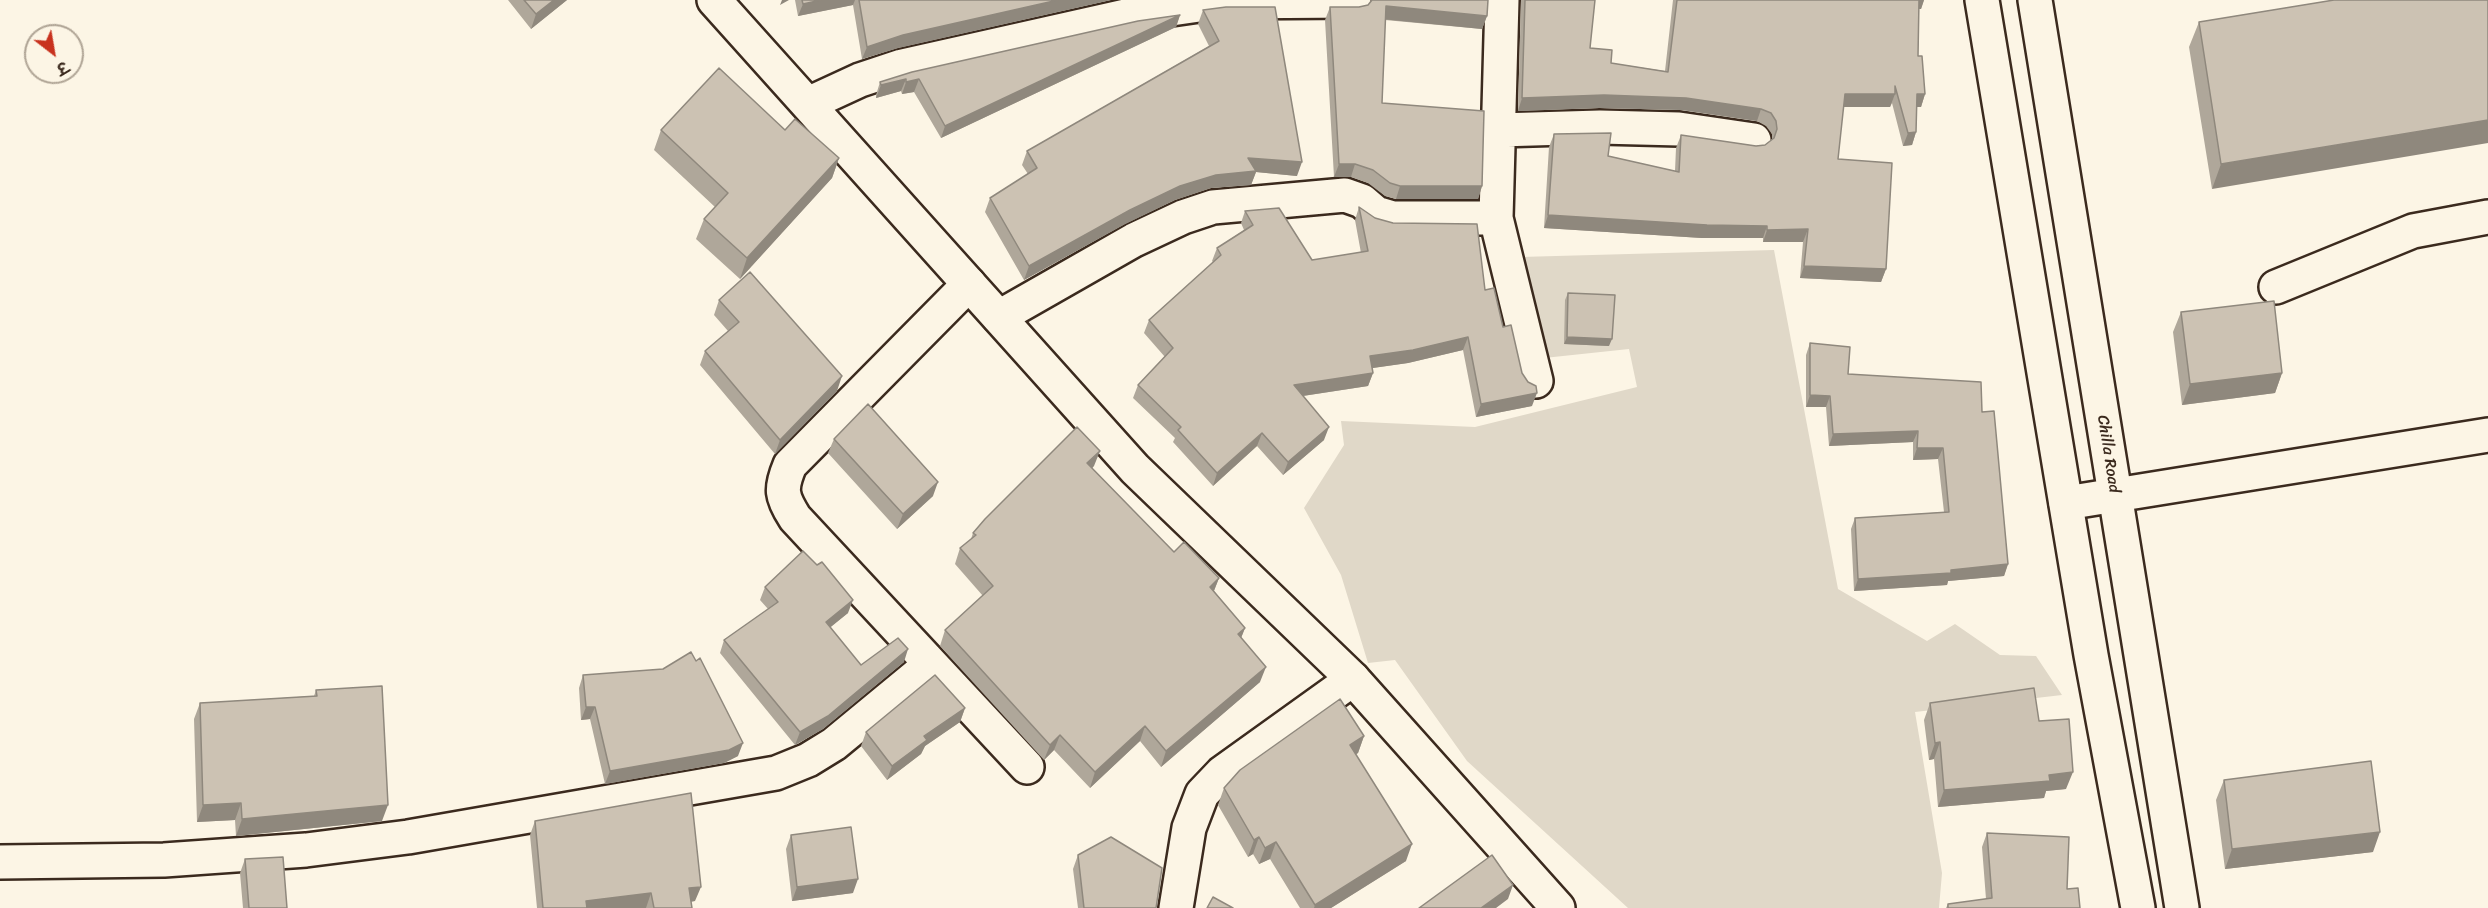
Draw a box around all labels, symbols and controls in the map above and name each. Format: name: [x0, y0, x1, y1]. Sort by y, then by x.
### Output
north arrow: [24, 24, 84, 84]
text: उ: [50, 53, 75, 83]
street label: Chilla Road: [2092, 414, 2124, 494]

